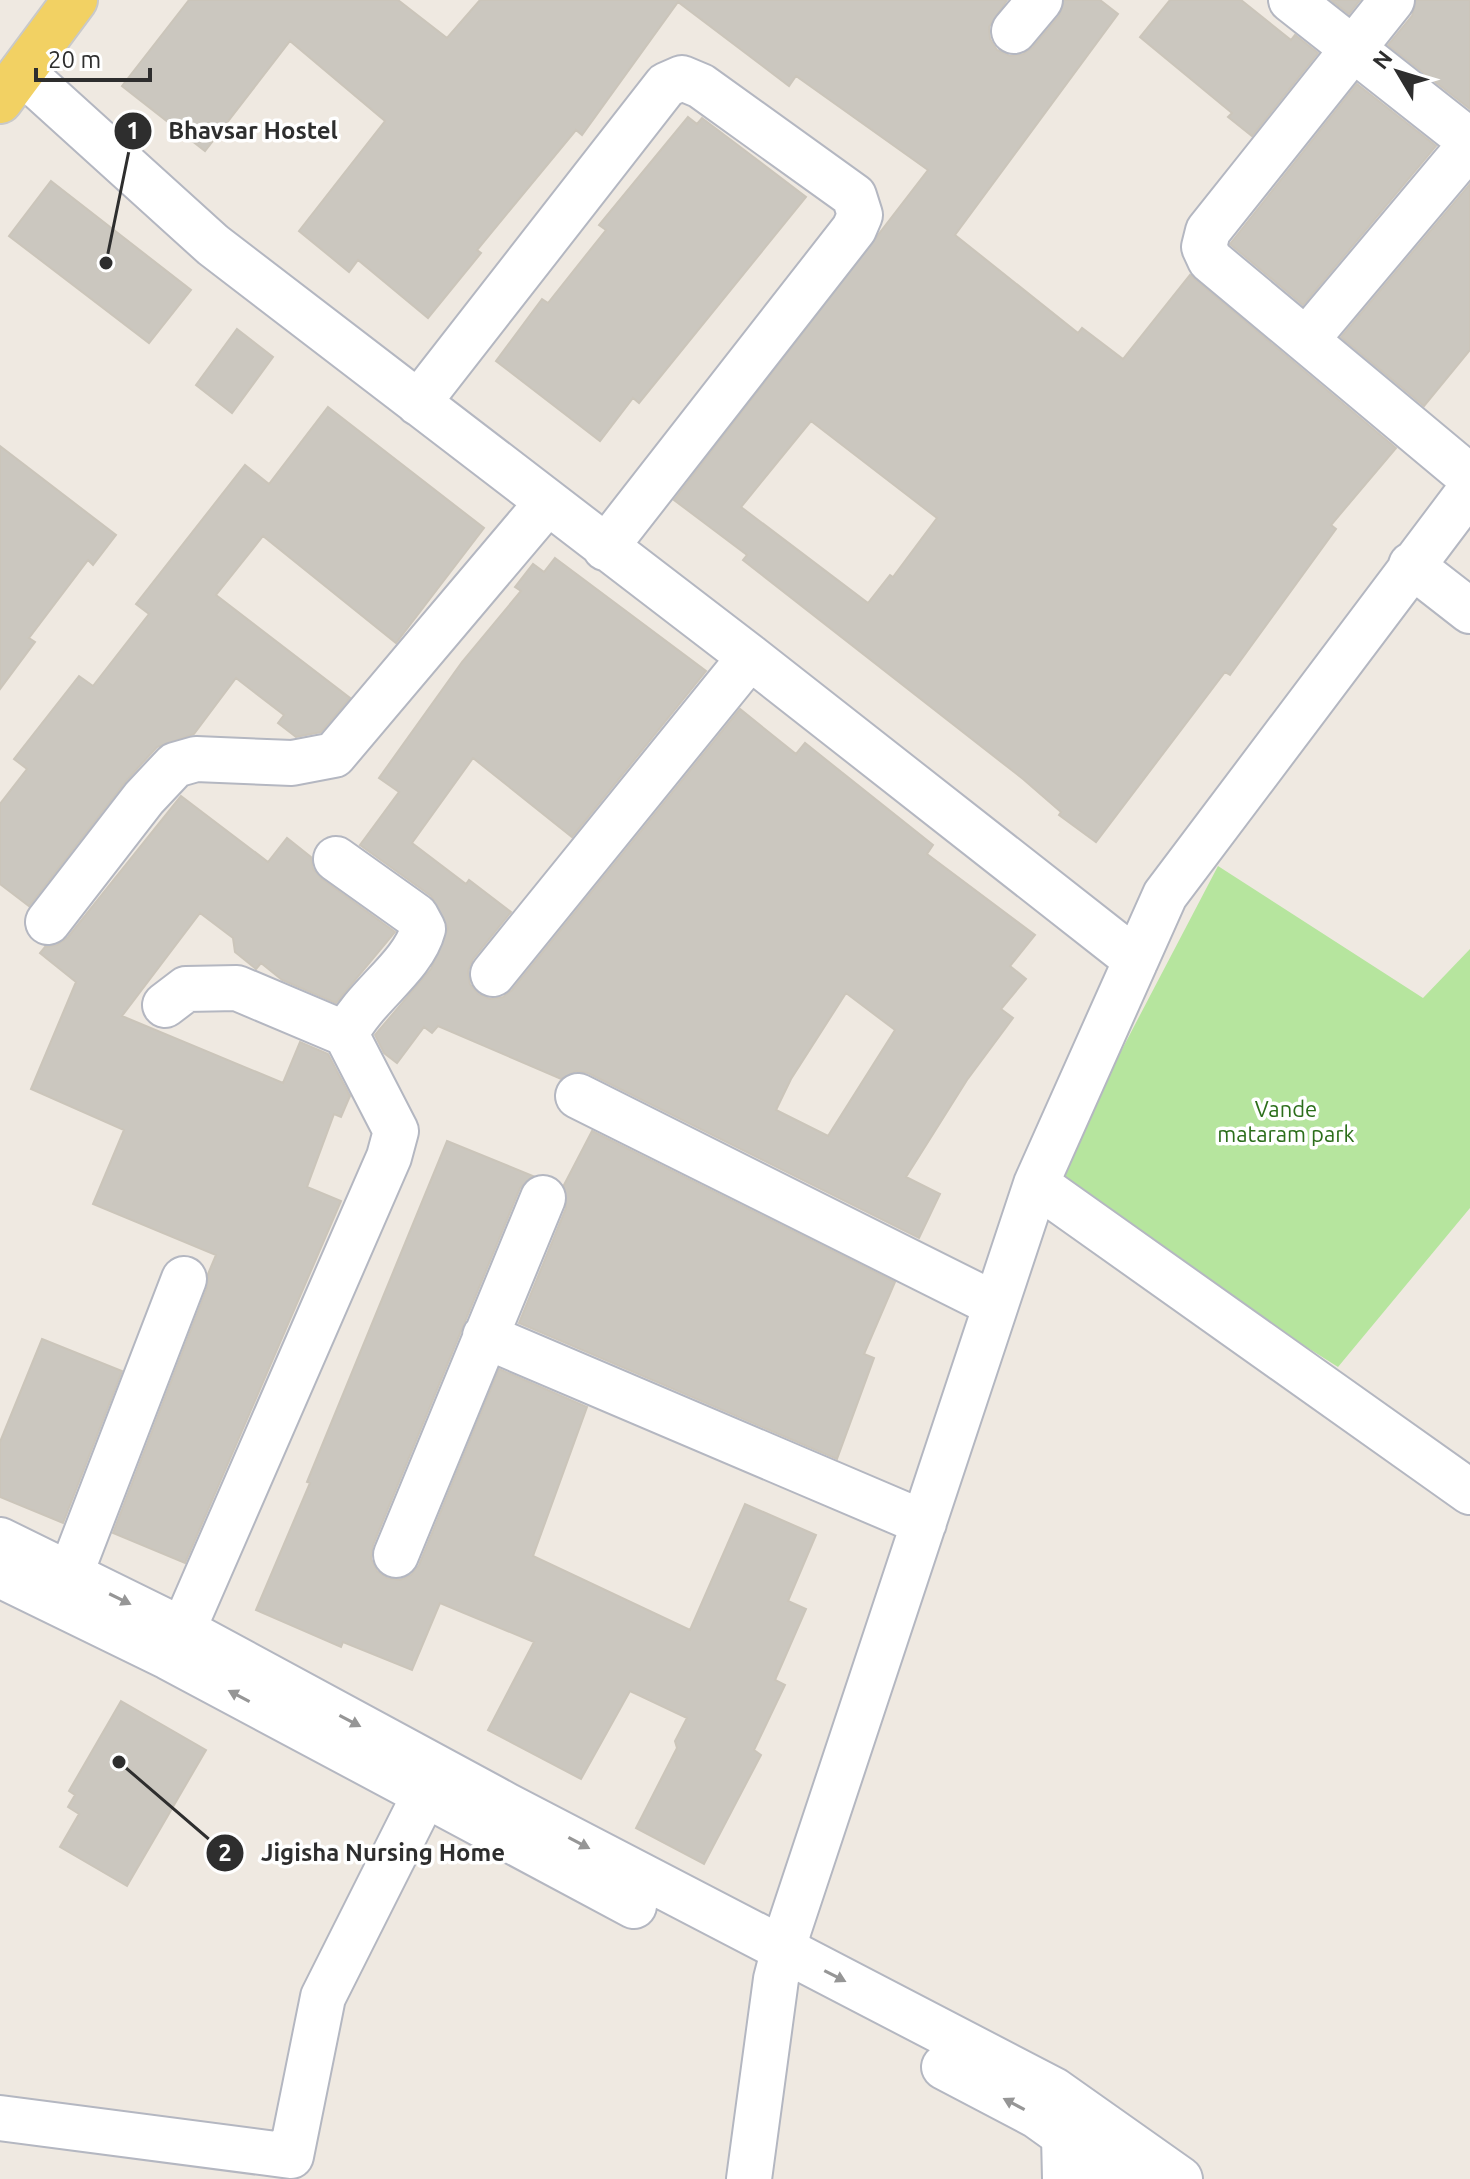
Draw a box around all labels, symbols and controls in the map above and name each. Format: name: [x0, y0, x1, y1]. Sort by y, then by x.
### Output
scale bar: [36, 32, 150, 82]
north arrow: [1358, 32, 1438, 112]
text: N: [1367, 45, 1397, 74]
text: 20 m: [48, 46, 101, 73]
callout: Bhavsar Hostel: [113, 107, 354, 155]
text: 1: [126, 117, 140, 144]
text: Bhavsar Hostel: [168, 117, 338, 144]
park label: Vande mataram park: [1217, 1096, 1355, 1146]
one-way arrow: [109, 1592, 132, 1606]
one-way arrow: [228, 1689, 251, 1703]
one-way arrow: [339, 1713, 361, 1727]
callout: Jigisha Nursing Home: [205, 1829, 521, 1877]
one-way arrow: [568, 1837, 591, 1850]
text: 2: [218, 1839, 232, 1866]
text: Jigisha Nursing Home: [261, 1839, 505, 1866]
one-way arrow: [823, 1970, 846, 1983]
one-way arrow: [1003, 2098, 1026, 2111]

